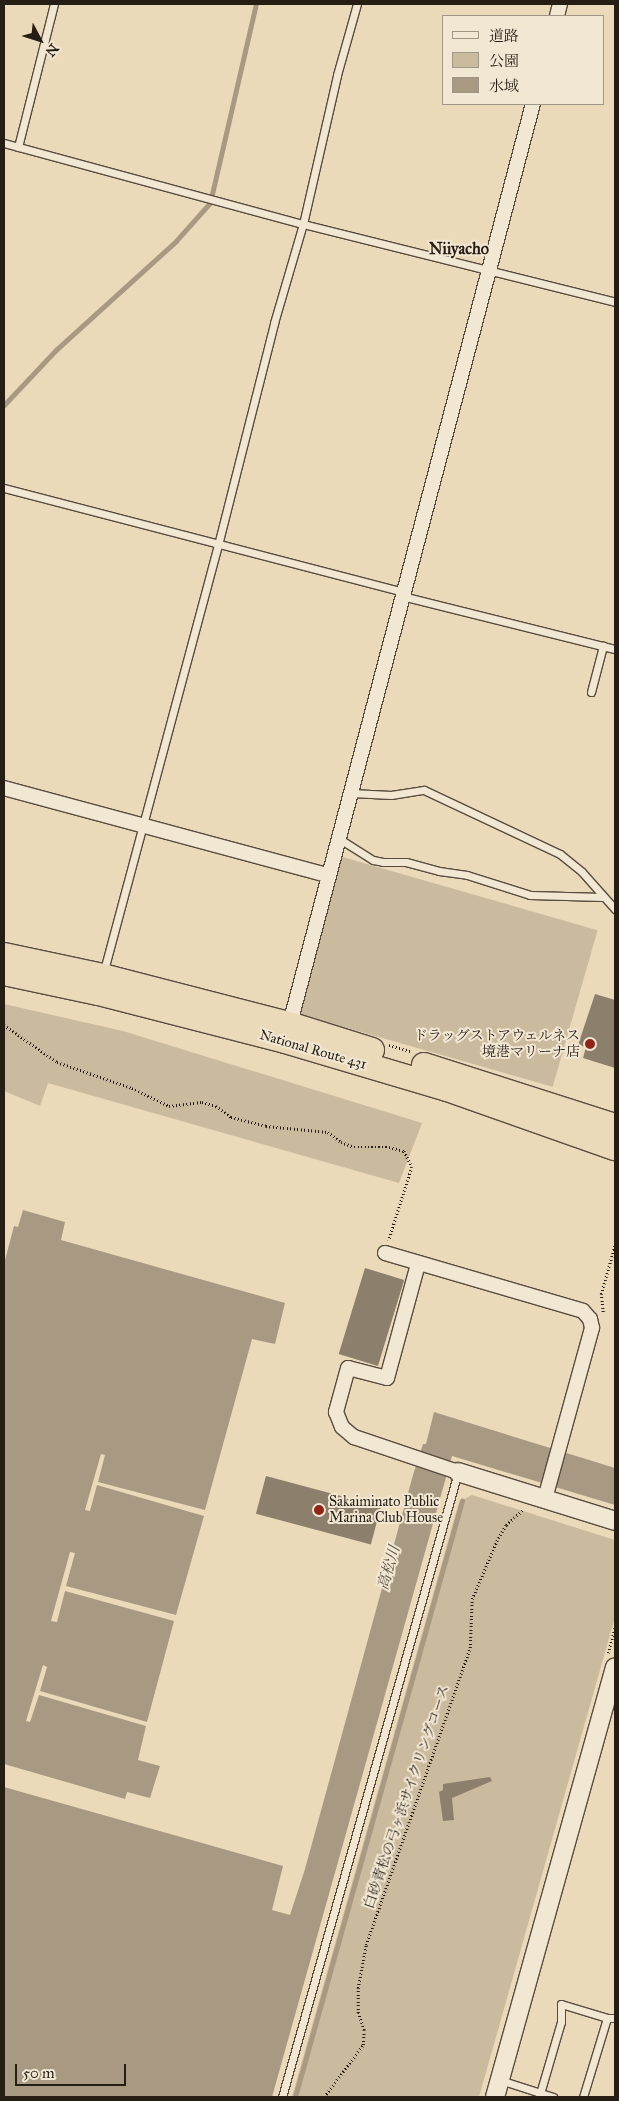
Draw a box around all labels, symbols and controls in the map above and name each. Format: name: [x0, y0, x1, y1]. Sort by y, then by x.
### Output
north arrow: [15, 15, 65, 65]
legend: [442, 15, 604, 105]
text: 道路: [489, 27, 519, 45]
text: N: [42, 40, 62, 60]
text: 公園: [489, 52, 519, 70]
text: 水域: [489, 77, 519, 95]
district label: Niiyacho: [429, 239, 489, 259]
street label: National Route 431: [257, 1027, 369, 1073]
place label: ドラッグストアウェルネス 境港マリーナ店: [412, 1028, 580, 1060]
marker: ドラッグストアウェルネス 境港マリーナ店: [584, 1038, 596, 1050]
place label: Sakaiminato Public Marina Club House: [329, 1494, 443, 1526]
marker: Sakaiminato Public Marina Club House: [313, 1504, 325, 1516]
water label: 高松川: [374, 1544, 404, 1592]
street label: 白砂青松の弓ヶ浜サイクリングコース: [360, 1682, 454, 1912]
scale bar: [18, 2054, 129, 2086]
text: 50 m: [23, 2064, 55, 2082]

